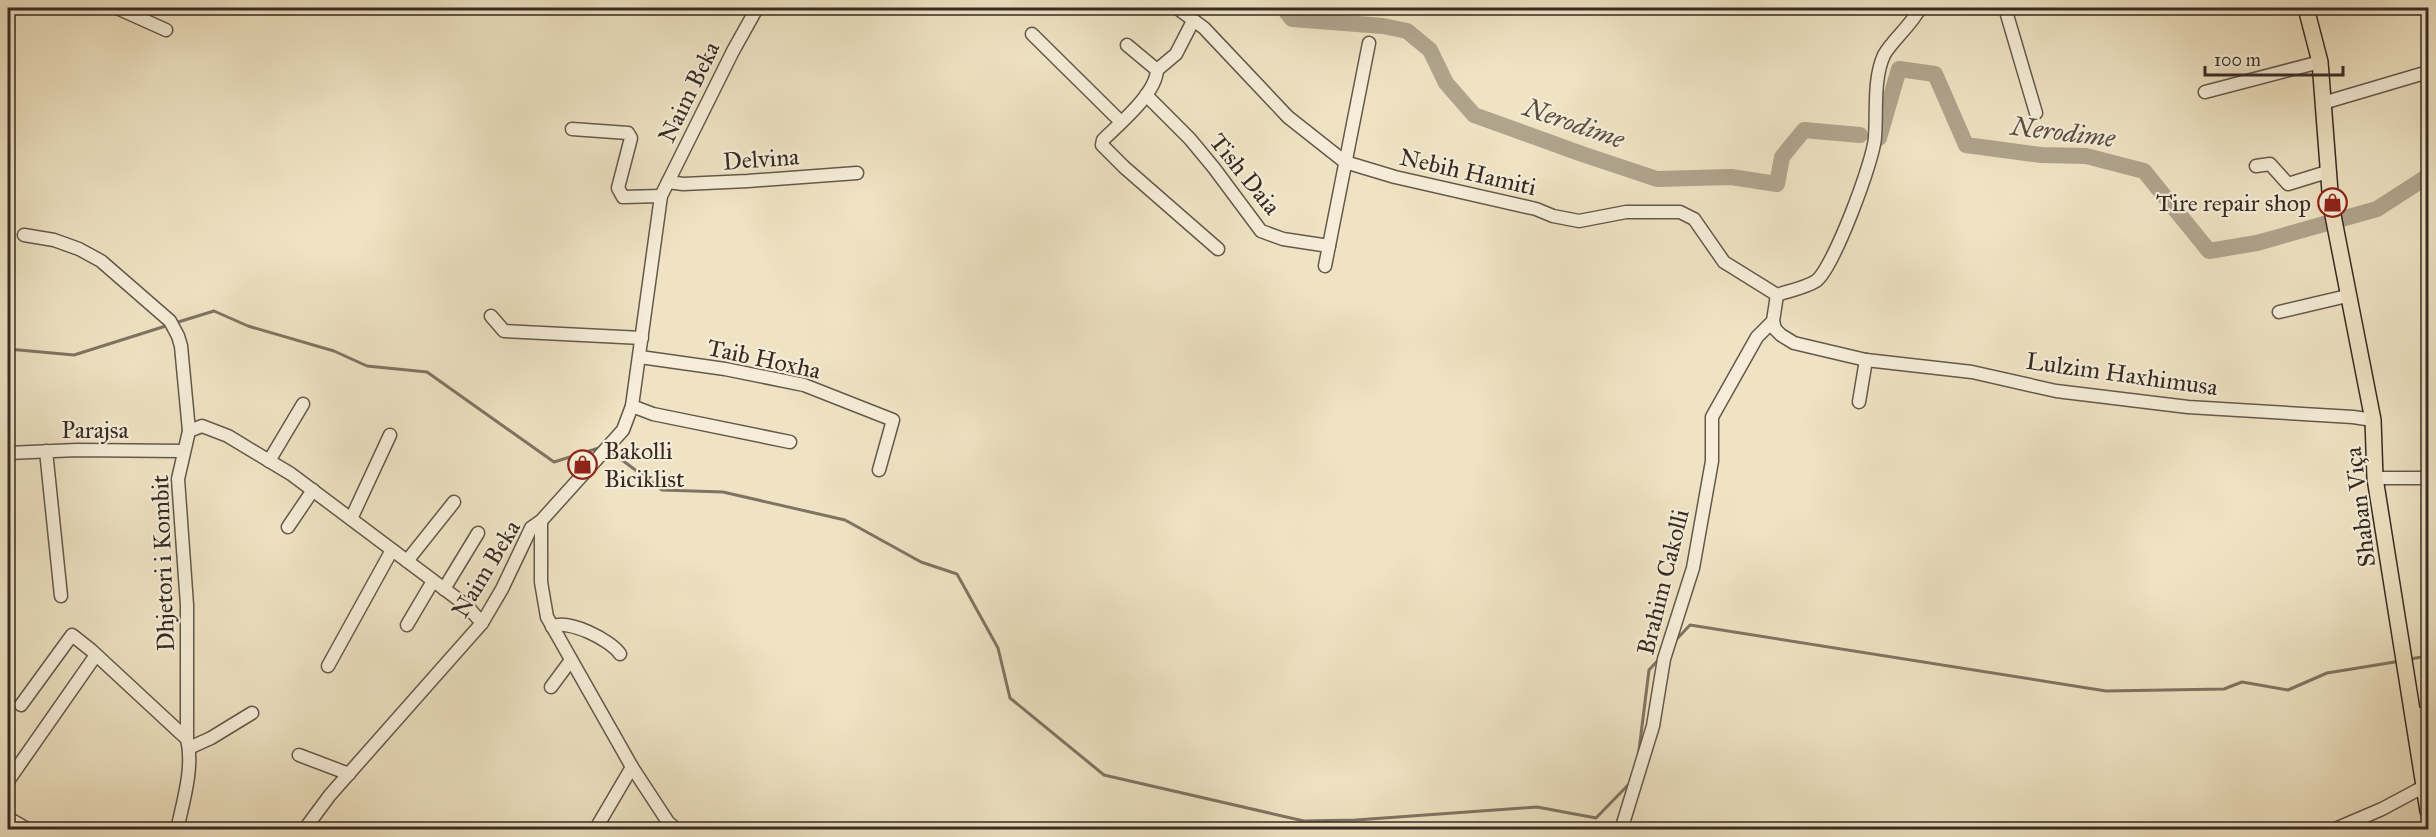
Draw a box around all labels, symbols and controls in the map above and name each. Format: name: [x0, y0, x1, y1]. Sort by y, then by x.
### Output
street label: Naim Beka: [652, 36, 727, 148]
scale bar: [2205, 39, 2343, 77]
text: 100 m: [2214, 49, 2261, 71]
water label: Nerodime: [1518, 90, 1630, 156]
water label: Nerodime: [2007, 110, 2118, 154]
street label: Tish Daia: [1203, 127, 1287, 221]
street label: Delvina: [722, 141, 801, 177]
street label: Nebih Hamiti: [1397, 142, 1540, 202]
shop icon: Tire repair shop: [2316, 187, 2348, 219]
place label: Tire repair shop: [2156, 188, 2311, 218]
street label: Taib Hoxha: [705, 332, 824, 386]
street label: Lulzim Haxhimusa: [2024, 346, 2221, 402]
street label: Parajsa: [61, 415, 130, 445]
place label: Bakolli Biciklist: [604, 436, 685, 494]
street label: Shaban Viça: [2338, 444, 2382, 569]
shop icon: Bakolli Biciklist: [567, 449, 599, 481]
street label: Dhjetori i Kombit: [145, 474, 181, 652]
street label: Brahim Cakolli: [1630, 506, 1696, 658]
street label: Naim Beka: [445, 514, 527, 623]

